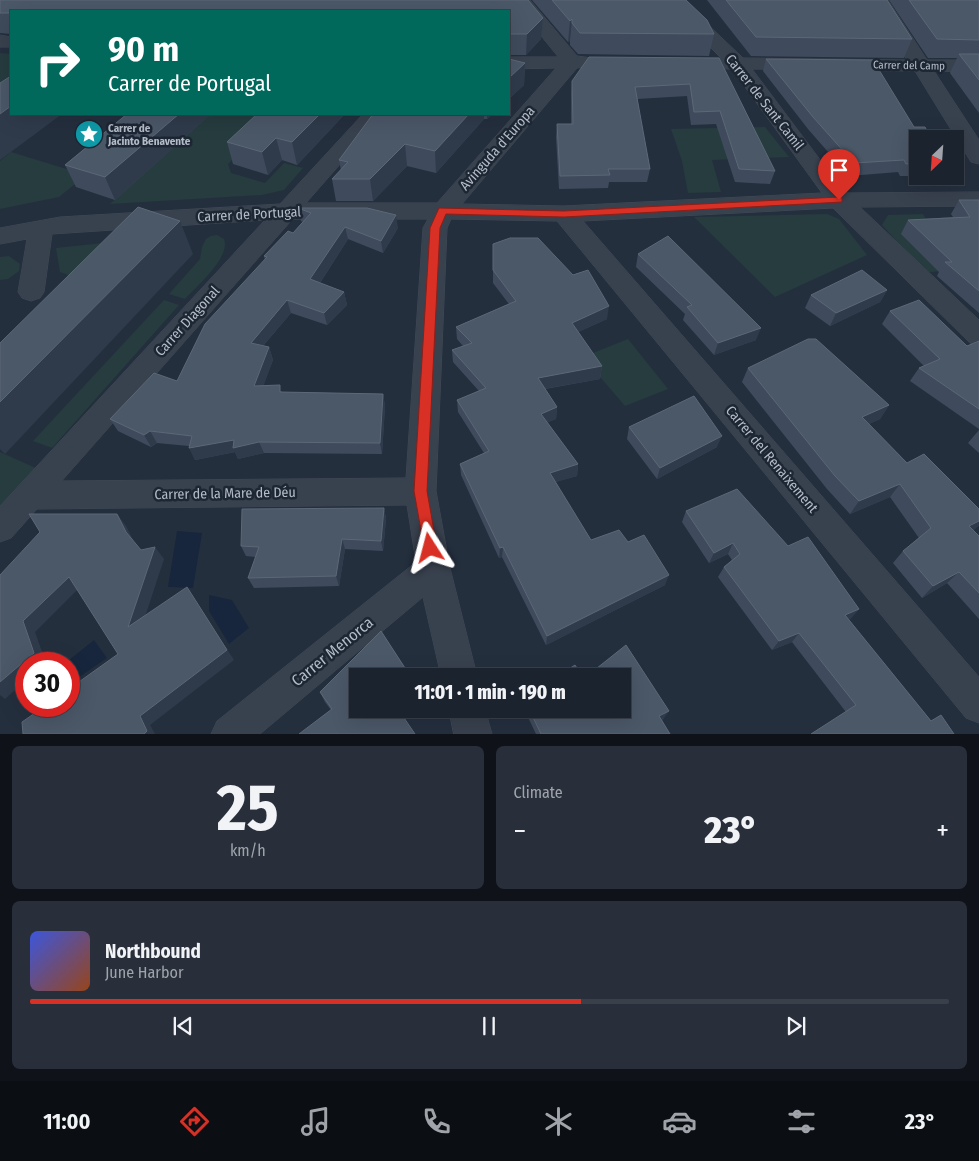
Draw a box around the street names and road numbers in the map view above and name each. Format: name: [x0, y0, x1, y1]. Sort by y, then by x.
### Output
street label: Carrer de Sant Camil: [722, 51, 807, 154]
street label: Carrer del Camp: [873, 58, 945, 73]
street label: Avinguda d'Europa: [456, 103, 539, 194]
street label: Carrer de Portugal: [197, 203, 302, 226]
street label: Carrer Diagonal: [152, 283, 223, 360]
street label: Carrer del Renaixement: [722, 402, 822, 517]
street label: Carrer de la Mare de Déu: [154, 484, 296, 503]
street label: Carrer Menorca: [288, 613, 377, 690]

